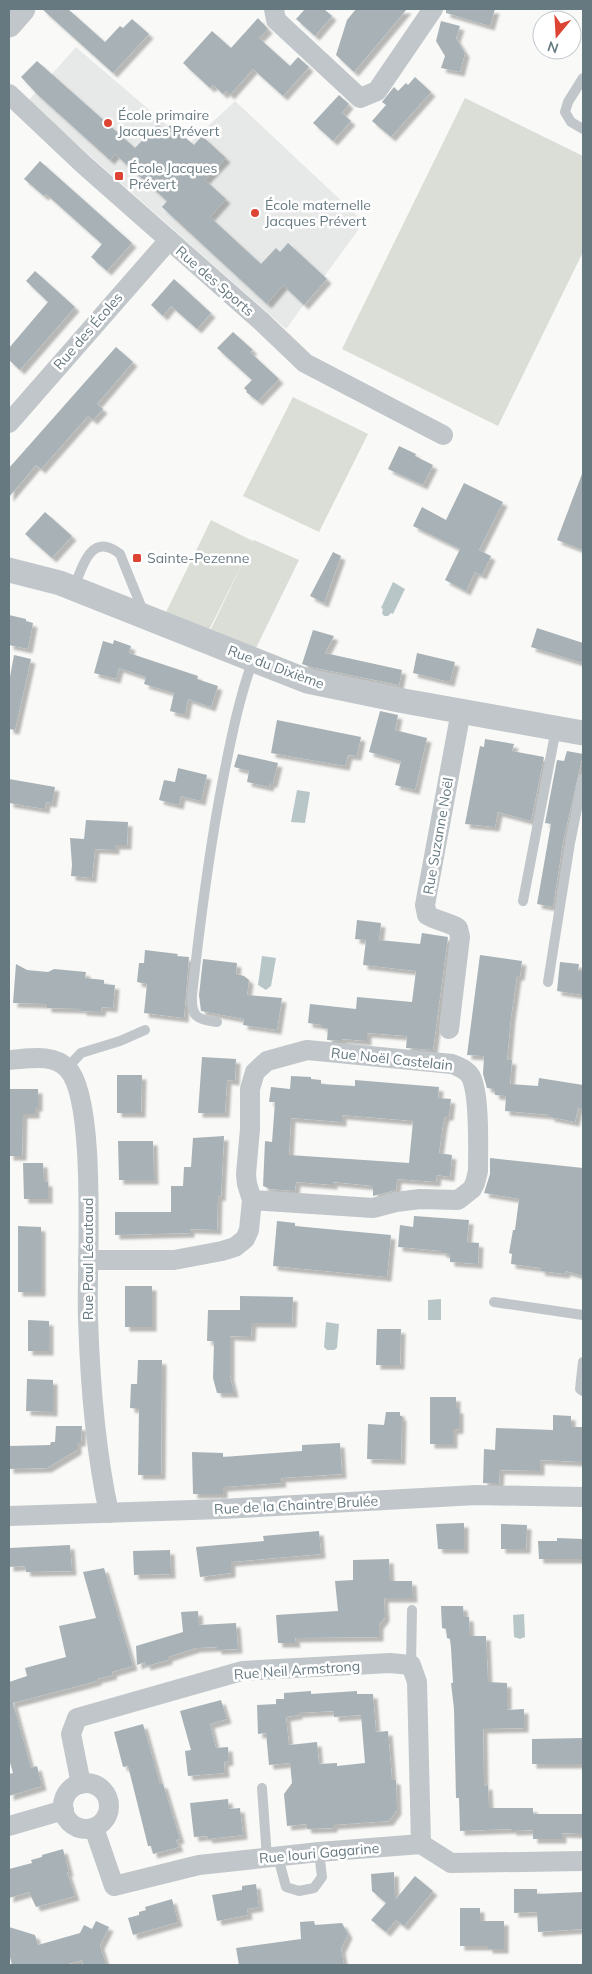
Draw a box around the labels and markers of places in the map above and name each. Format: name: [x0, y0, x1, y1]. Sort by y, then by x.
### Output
place label: École primaire Jacques Prévert: [118, 106, 219, 140]
marker: École primaire Jacques Prévert: [102, 117, 114, 129]
place label: École Jacques Prévert: [129, 159, 217, 193]
marker: École Jacques Prévert: [113, 170, 125, 182]
place label: École maternelle Jacques Prévert: [265, 196, 371, 230]
marker: École maternelle Jacques Prévert: [249, 207, 261, 219]
place label: Sainte-Pezenne: [147, 549, 249, 567]
marker: Sainte-Pezenne: [131, 552, 143, 564]

